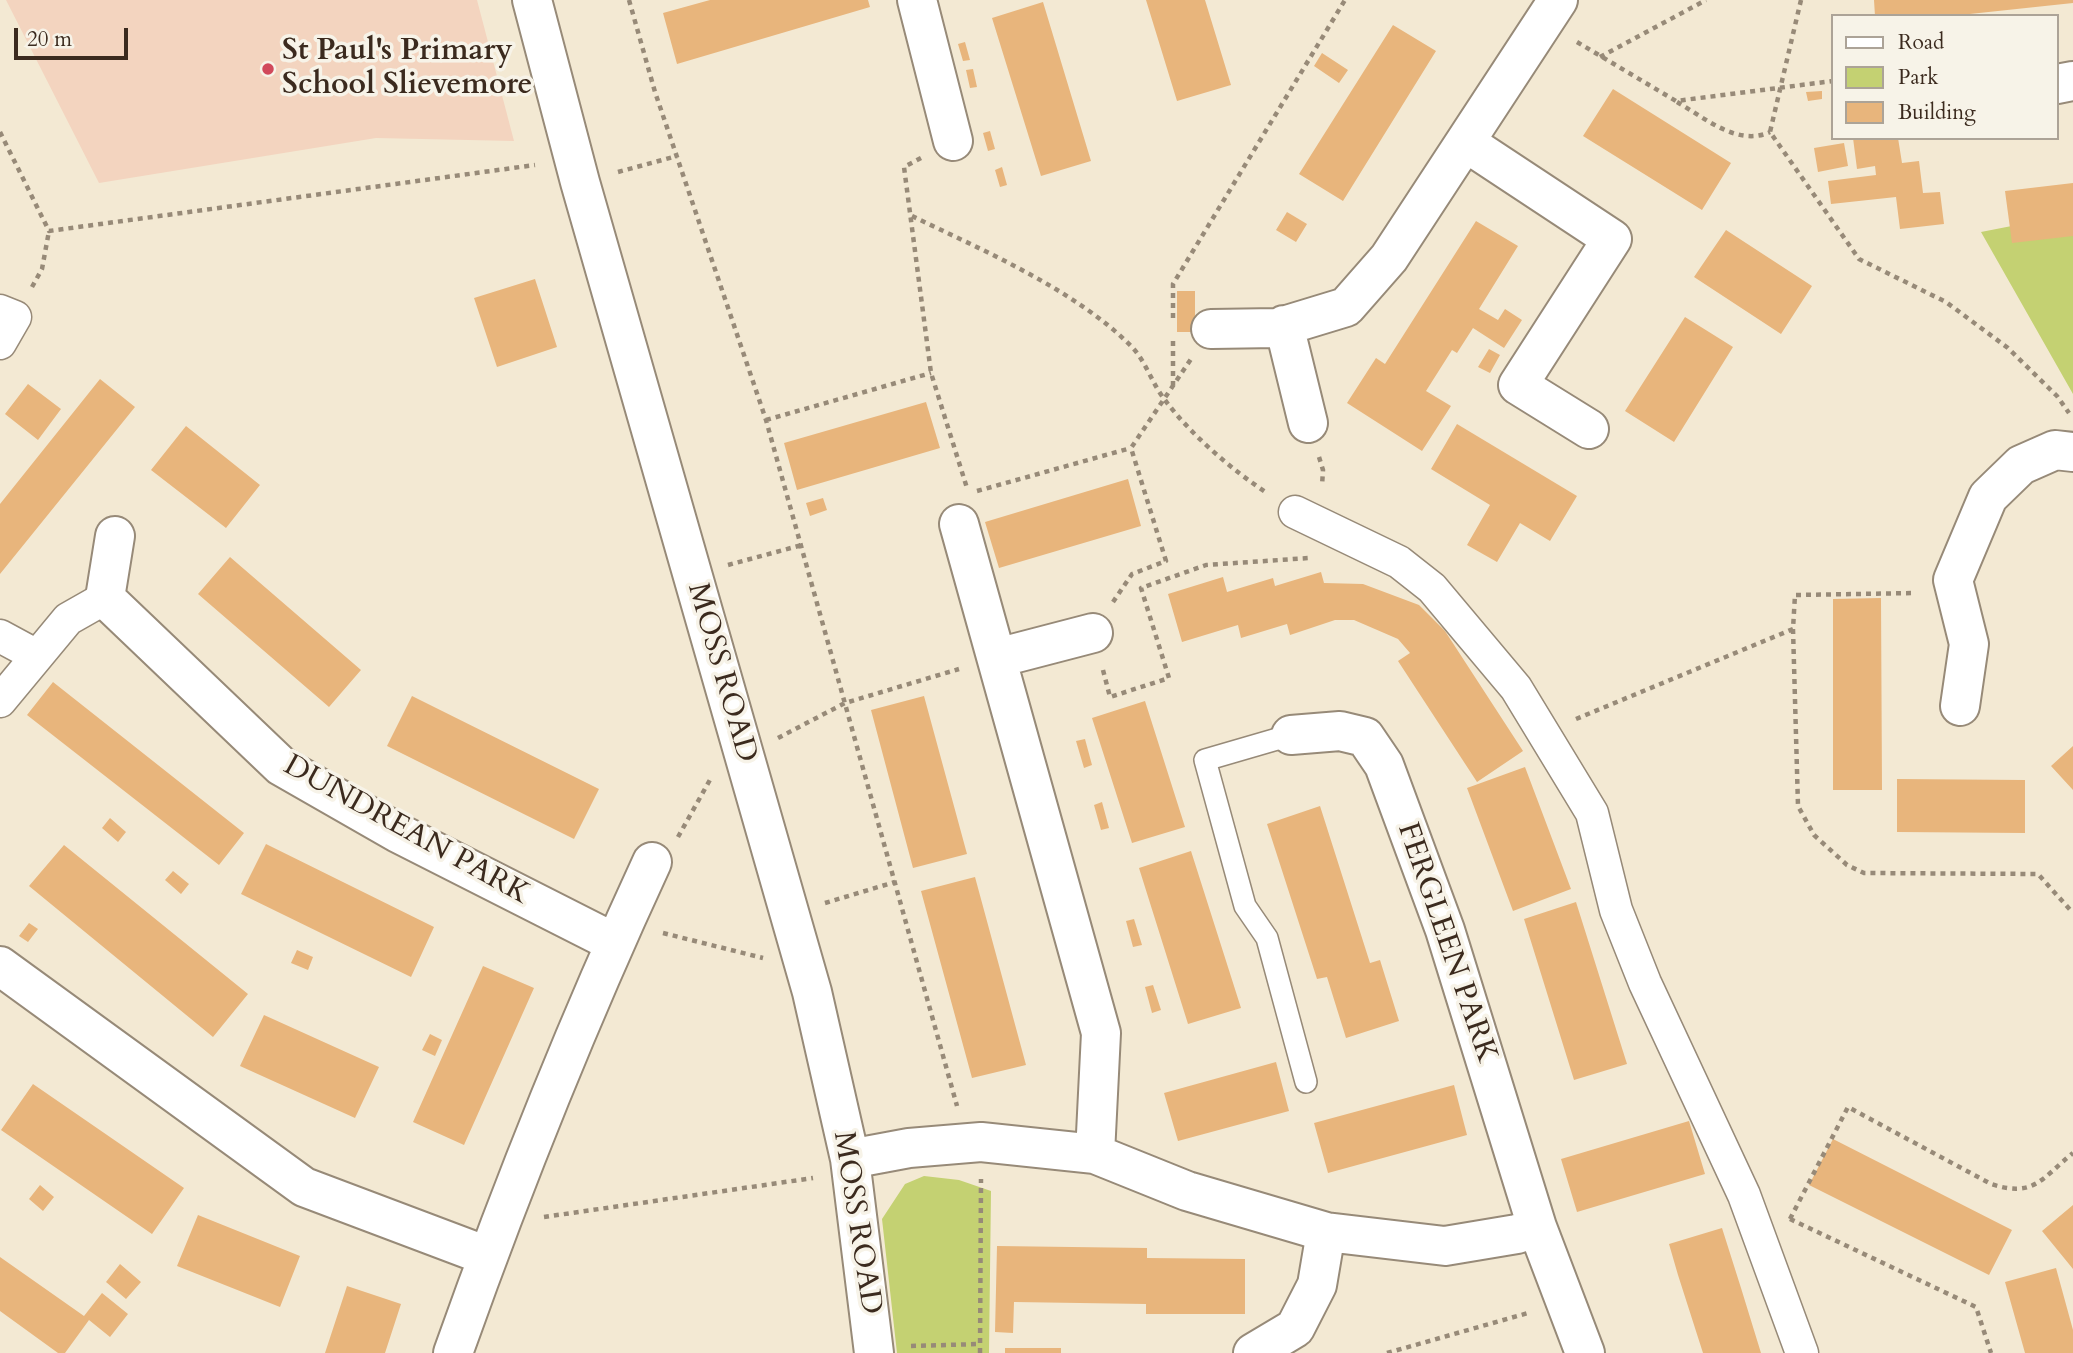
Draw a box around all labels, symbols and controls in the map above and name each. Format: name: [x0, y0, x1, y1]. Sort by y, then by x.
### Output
scale bar: [18, 14, 131, 58]
legend: [1832, 14, 2059, 140]
text: 20 m: [27, 25, 72, 54]
text: Road: [1898, 28, 1944, 57]
place label: St Paul's Primary School Slievemore: [282, 34, 532, 104]
marker: St Paul's Primary School Slievemore: [260, 61, 276, 77]
text: Park: [1898, 63, 1938, 92]
text: Building: [1898, 98, 1976, 127]
street label: MOSS ROAD: [678, 579, 764, 767]
street label: DUNDREAN PARK: [277, 749, 535, 913]
street label: FERGLEEN PARK: [1388, 818, 1504, 1068]
street label: MOSS ROAD: [824, 1129, 888, 1317]

